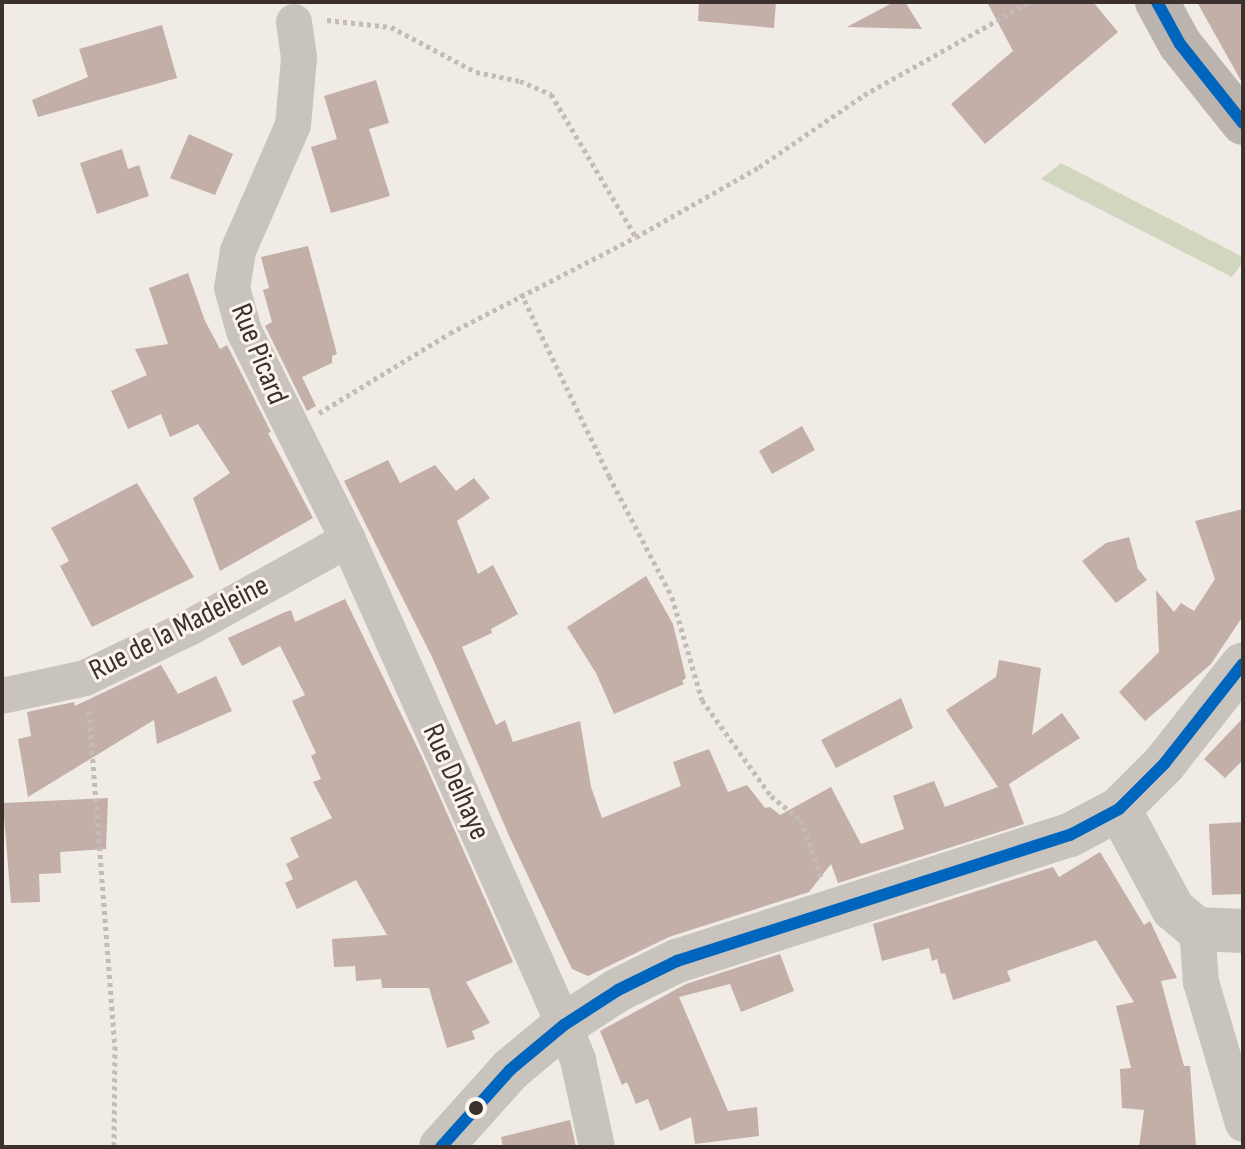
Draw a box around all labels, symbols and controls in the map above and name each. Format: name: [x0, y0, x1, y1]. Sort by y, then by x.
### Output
street label: Rue Picard: [223, 298, 295, 410]
street label: Rue de la Madeleine: [83, 567, 275, 689]
street label: Rue Delhaye: [414, 718, 498, 846]
unlabelled marker: [468, 1100, 484, 1116]

